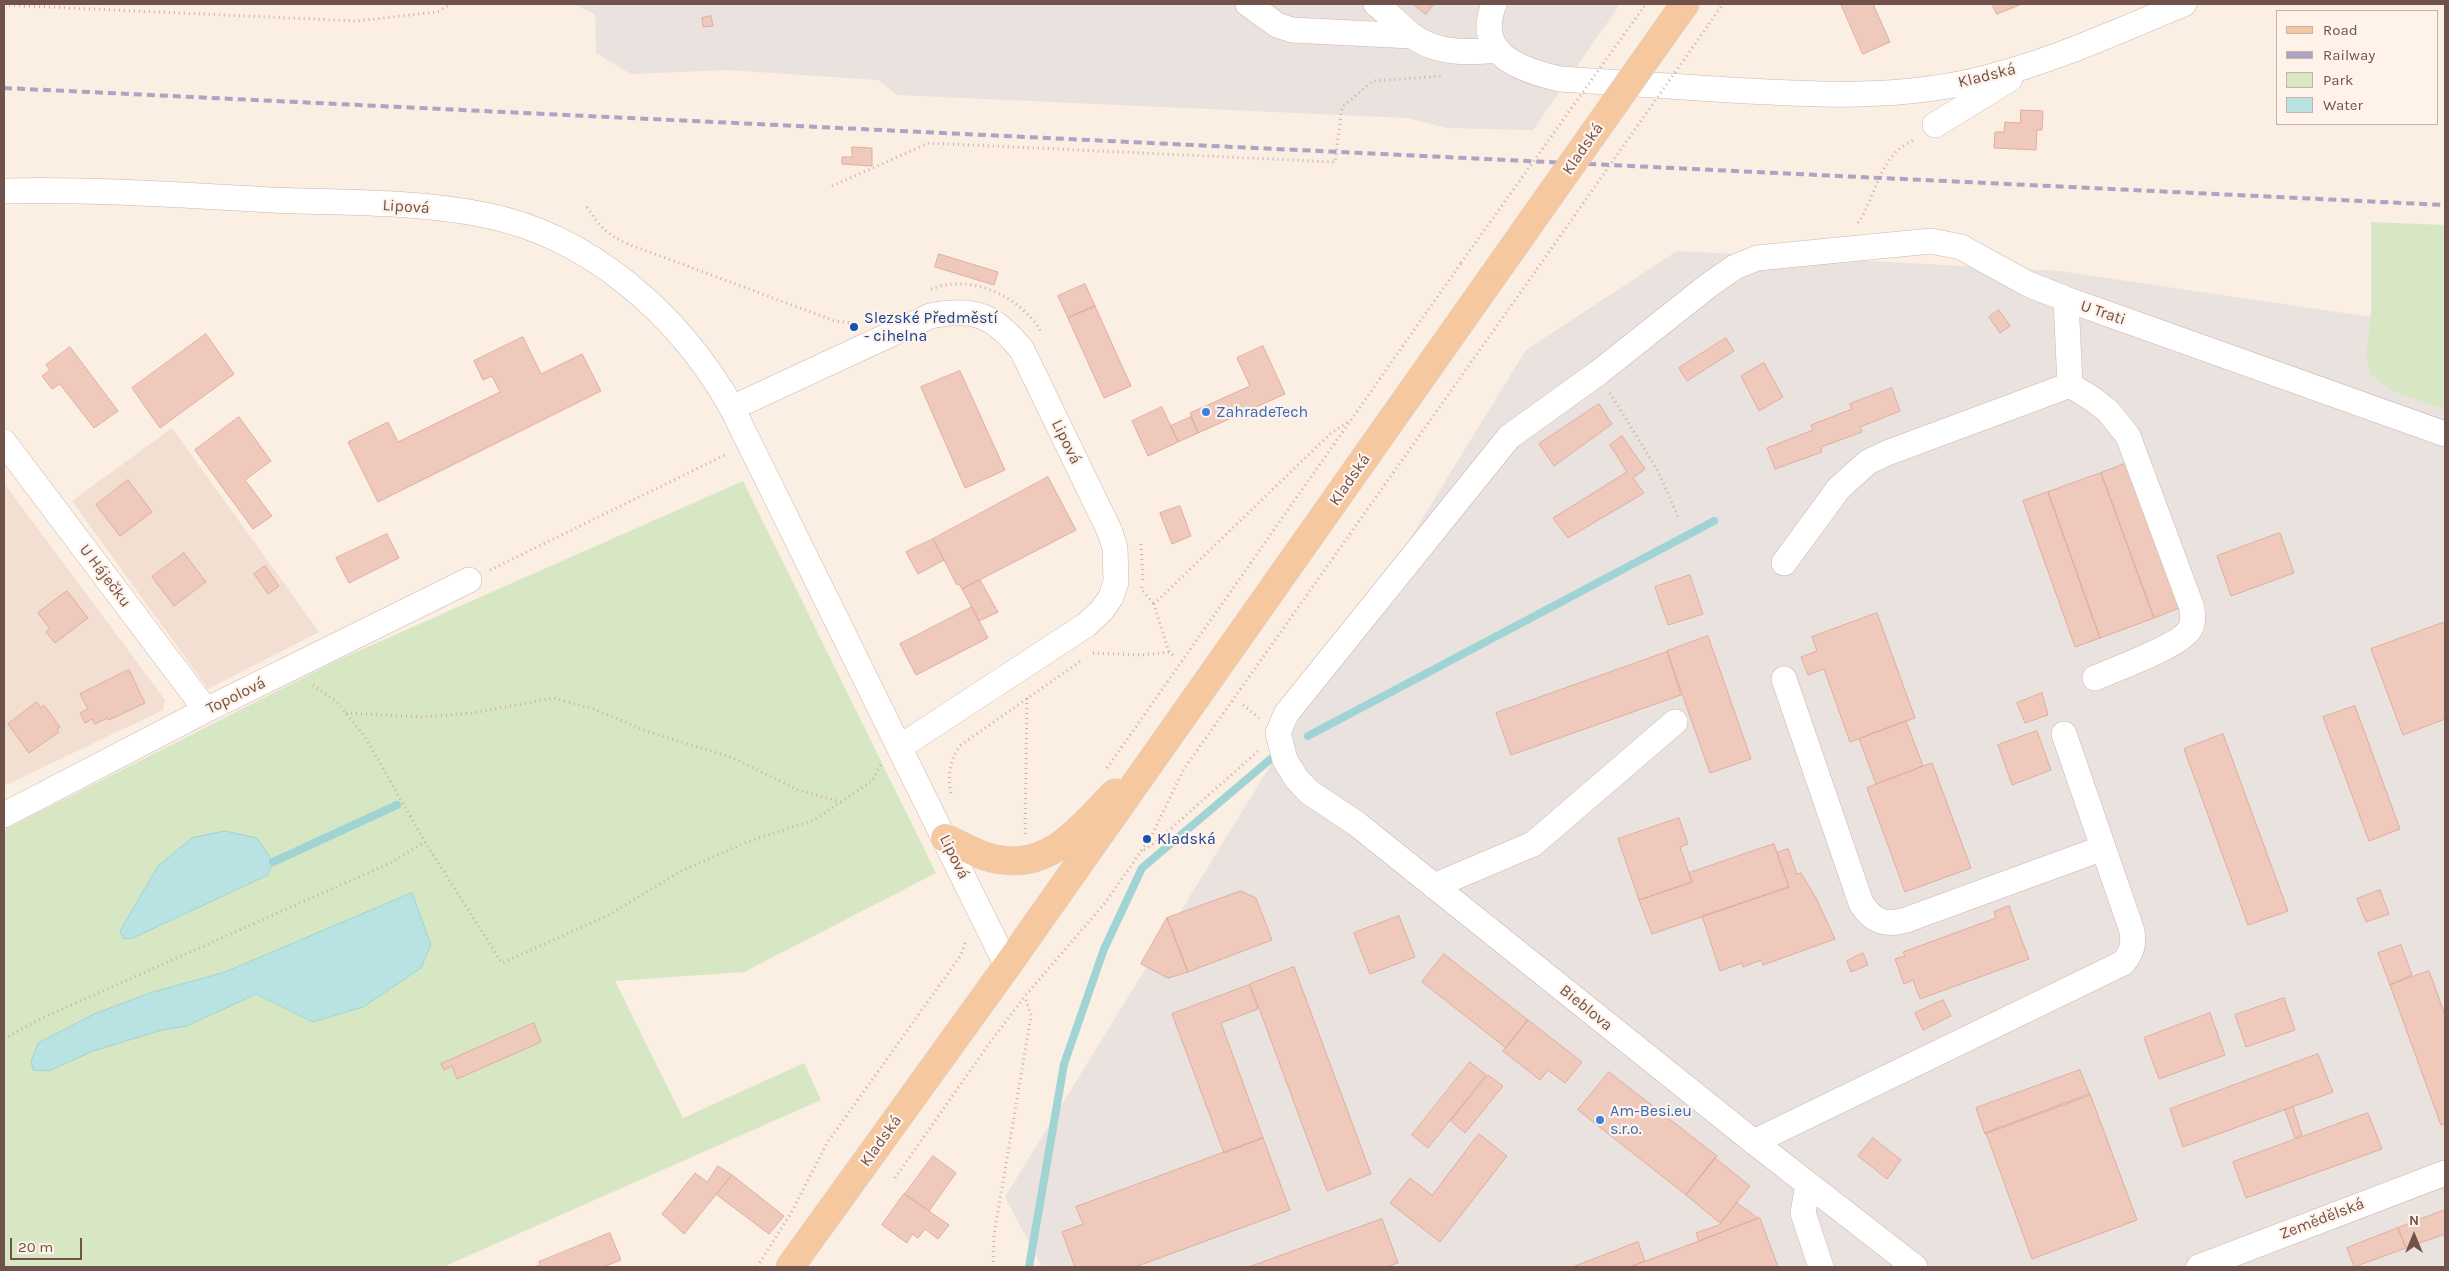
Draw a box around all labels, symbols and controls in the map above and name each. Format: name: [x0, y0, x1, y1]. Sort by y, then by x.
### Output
legend: [2276, 10, 2439, 125]
text: Road: [2323, 21, 2358, 39]
text: Railway: [2323, 46, 2375, 64]
street label: Kladská: [1956, 60, 2018, 92]
text: Park: [2323, 71, 2353, 89]
text: Water: [2323, 96, 2363, 114]
street label: Kladská: [1558, 119, 1608, 179]
street label: Lipová: [382, 196, 430, 218]
street label: U Trati: [2078, 296, 2128, 330]
place label: Slezské Předměstí - cihelna: [864, 308, 998, 346]
marker: Slezské Předměstí - cihelna: [848, 321, 860, 333]
place label: ZahradeTech: [1216, 402, 1308, 422]
marker: ZahradeTech: [1200, 406, 1212, 418]
street label: Lipová: [1047, 417, 1085, 467]
street label: Kladská: [1325, 450, 1375, 510]
street label: U Háječku: [75, 541, 135, 611]
street label: Topolová: [203, 673, 269, 719]
place label: Kladská: [1157, 829, 1216, 849]
street label: Lipová: [935, 832, 973, 882]
marker: Kladská: [1141, 833, 1153, 845]
street label: Bieblova: [1556, 981, 1616, 1035]
place label: Am-Besi.eu s.r.o.: [1610, 1101, 1692, 1139]
street label: Kladská: [856, 1112, 906, 1170]
marker: Am-Besi.eu s.r.o.: [1594, 1114, 1606, 1126]
street label: Zemědělská: [2277, 1194, 2367, 1244]
north arrow: [2389, 1211, 2439, 1261]
text: N: [2409, 1212, 2419, 1229]
scale bar: [12, 1228, 85, 1260]
text: 20 m: [18, 1238, 53, 1256]

